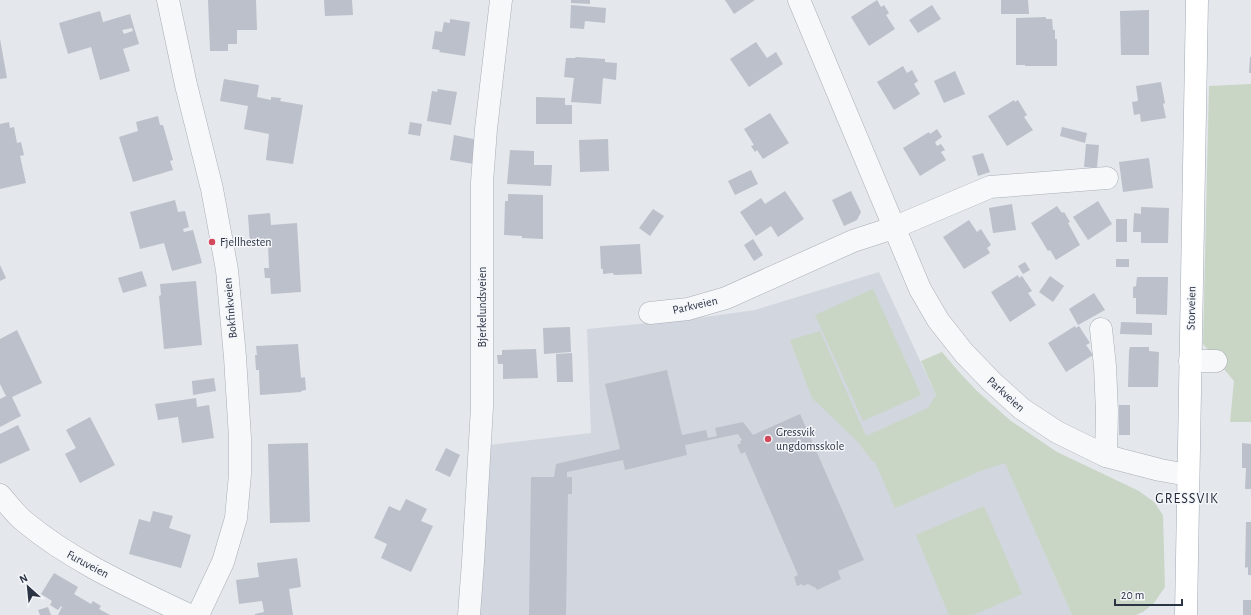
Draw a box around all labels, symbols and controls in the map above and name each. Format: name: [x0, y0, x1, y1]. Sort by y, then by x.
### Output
place label: Fjellhesten: [220, 236, 271, 249]
marker: Fjellhesten: [207, 237, 217, 247]
street label: Bjerkelundsveien: [476, 267, 489, 347]
street label: Bokfinkveien: [221, 277, 239, 339]
street label: Storveien: [1185, 286, 1197, 330]
street label: Parkveien: [671, 294, 719, 316]
street label: Parkveien: [985, 374, 1027, 414]
place label: Gressvik ungdomsskole: [776, 426, 844, 452]
marker: Gressvik ungdomsskole: [763, 434, 773, 444]
district label: GRESSVIK: [1155, 492, 1219, 506]
street label: Furuveien: [65, 548, 111, 580]
north arrow: [8, 567, 48, 607]
text: N: [18, 572, 30, 585]
scale bar: [1115, 581, 1182, 607]
text: 20 m: [1121, 589, 1144, 601]

